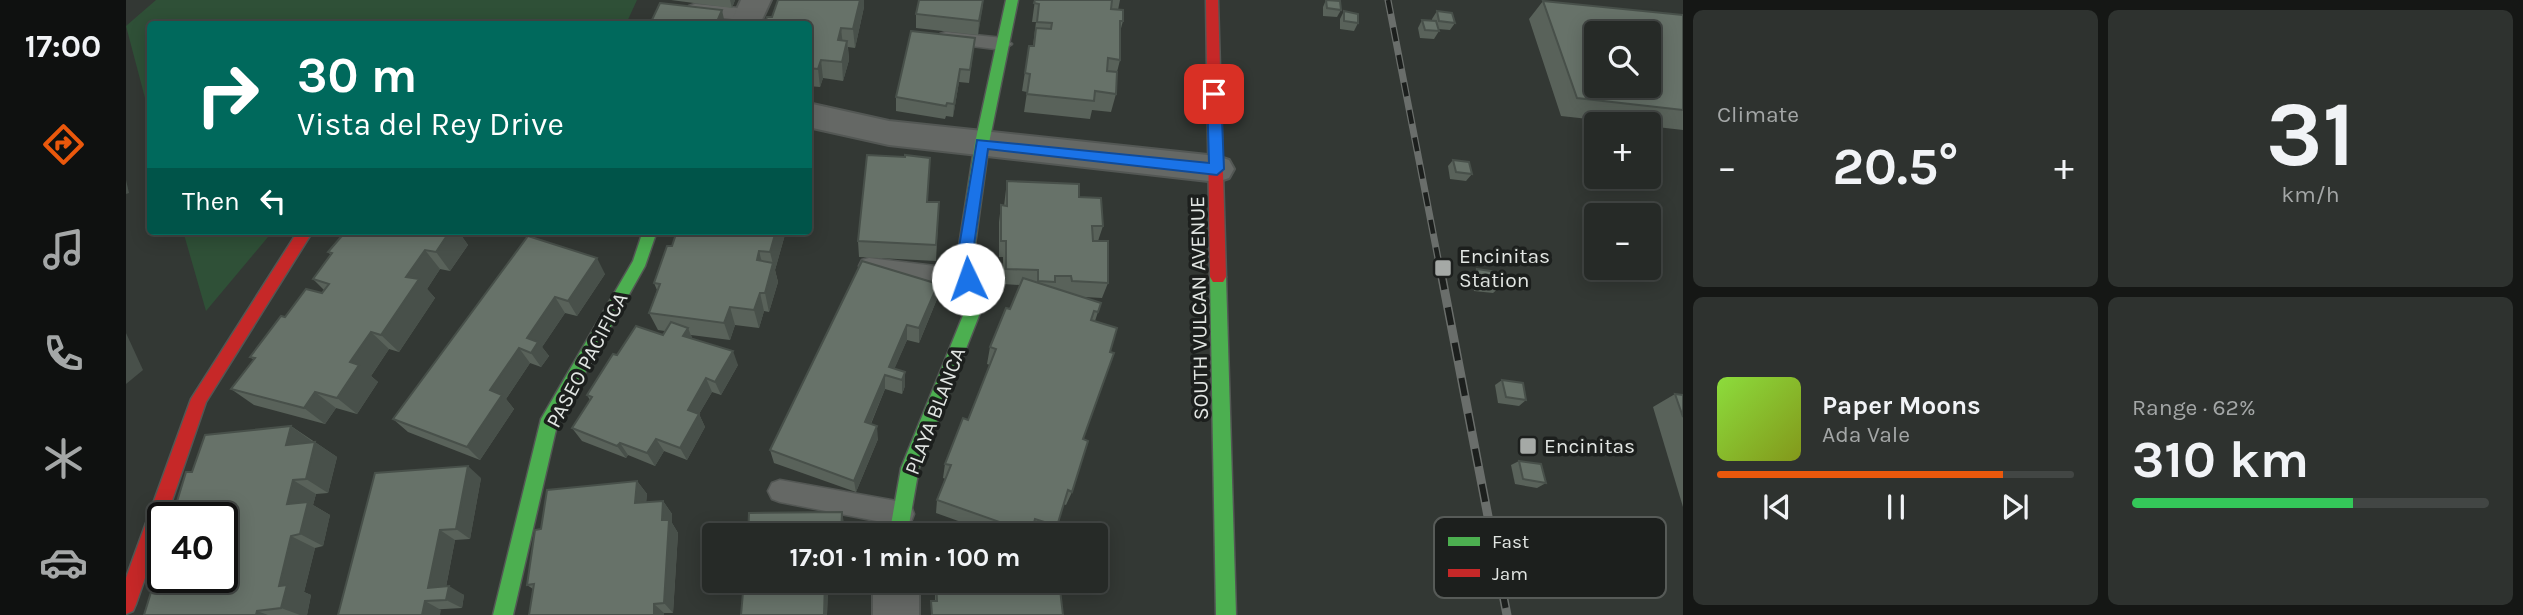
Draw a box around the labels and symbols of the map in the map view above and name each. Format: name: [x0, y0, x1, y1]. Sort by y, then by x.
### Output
pin: [1184, 64, 1244, 124]
street label: SOUTH VULCAN AVENUE: [1185, 196, 1213, 420]
position arrow: [931, 242, 1005, 316]
place label: Encinitas Station: [1459, 244, 1550, 292]
marker: Encinitas Station: [1433, 258, 1453, 278]
street label: PASEO PACIFICA: [541, 288, 633, 432]
street label: PLAYA BLANCA: [900, 344, 970, 478]
place label: Encinitas: [1544, 434, 1635, 458]
marker: Encinitas: [1518, 436, 1538, 456]
speed limit sign: 40: [147, 502, 238, 593]
legend: [1434, 517, 1666, 598]
text: Fast: [1492, 531, 1529, 553]
text: Jam: [1492, 563, 1528, 585]

